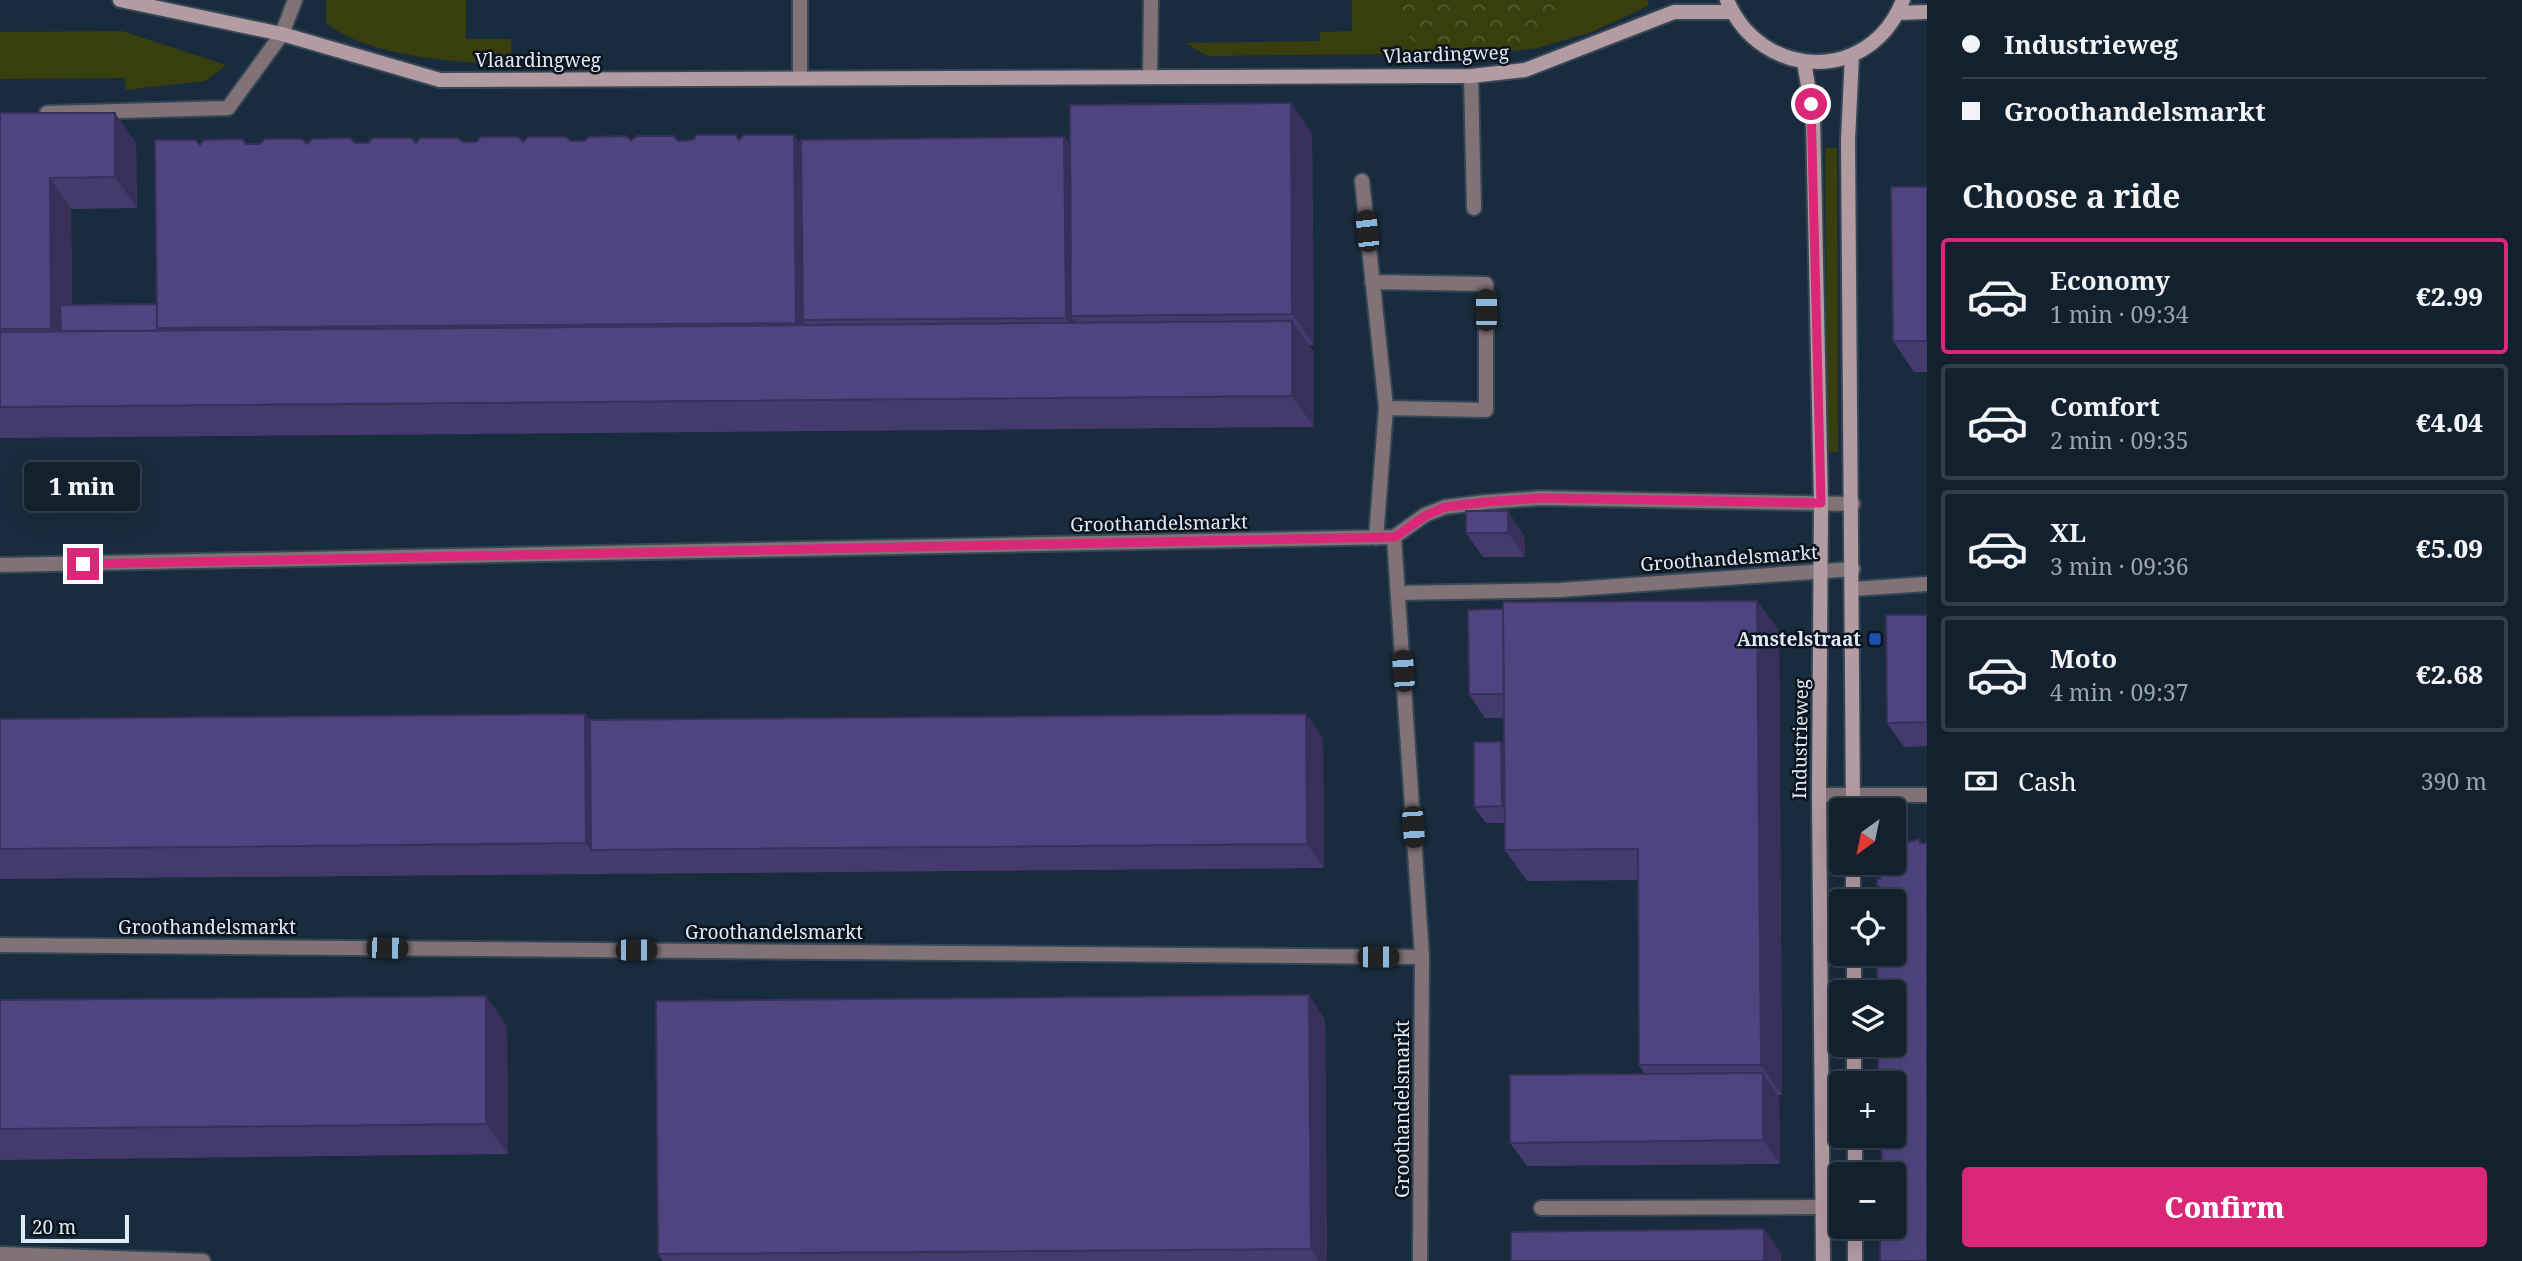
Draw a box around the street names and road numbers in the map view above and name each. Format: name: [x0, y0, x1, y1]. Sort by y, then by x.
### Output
street label: Vlaardingweg: [1383, 39, 1509, 69]
street label: Vlaardingweg: [475, 47, 601, 73]
street label: Groothandelsmarkt: [1070, 508, 1248, 538]
street label: Groothandelsmarkt: [1639, 539, 1819, 577]
street label: Industrieweg: [1786, 679, 1814, 799]
street label: Groothandelsmarkt: [118, 914, 296, 940]
street label: Groothandelsmarkt: [685, 919, 863, 945]
street label: Groothandelsmarkt: [1389, 1020, 1415, 1198]

